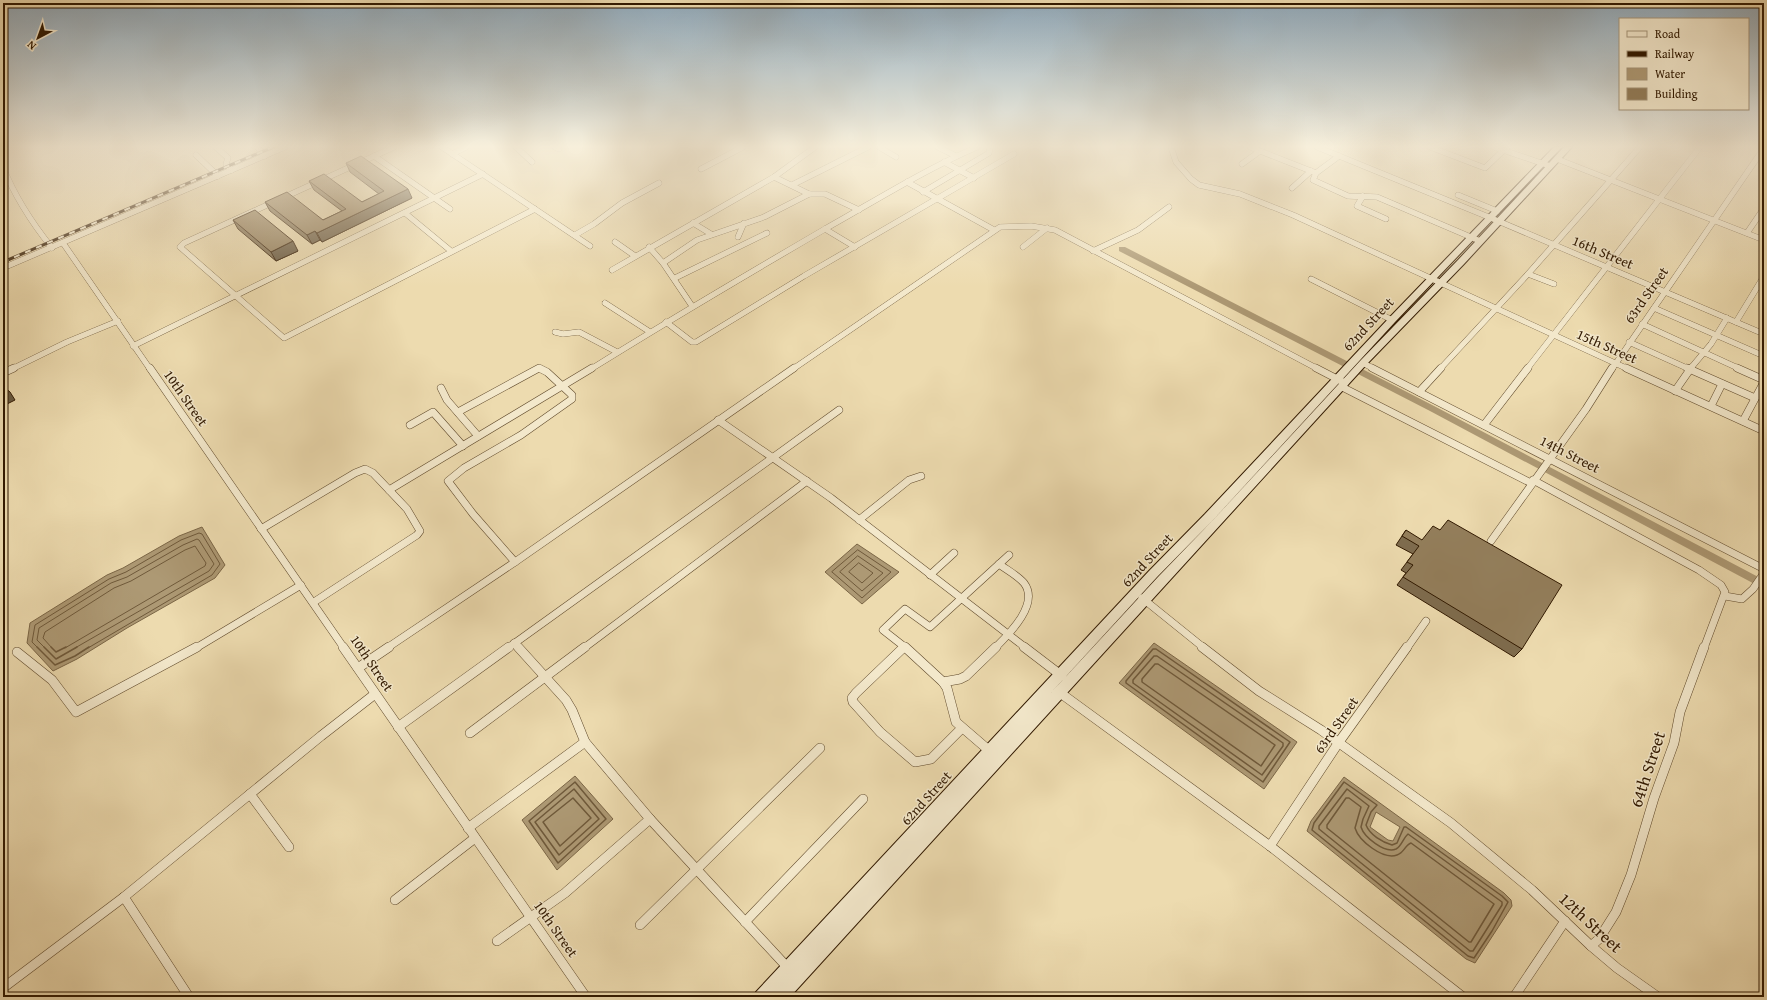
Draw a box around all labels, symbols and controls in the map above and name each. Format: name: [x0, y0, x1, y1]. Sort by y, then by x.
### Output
north arrow: [18, 18, 58, 58]
legend: [1619, 18, 1749, 110]
text: Road: [1655, 25, 1681, 42]
text: N: [23, 37, 39, 54]
text: Railway: [1655, 45, 1694, 62]
text: Water: [1655, 65, 1685, 82]
text: Building: [1655, 85, 1698, 102]
street label: 16th Street: [1569, 230, 1637, 274]
street label: 63rd Street: [1619, 263, 1673, 327]
street label: 62nd Street: [1338, 293, 1398, 355]
street label: 15th Street: [1573, 324, 1641, 368]
street label: 10th Street: [159, 366, 213, 430]
street label: 14th Street: [1537, 430, 1603, 478]
street label: 62nd Street: [1117, 529, 1177, 591]
street label: 10th Street: [346, 631, 398, 695]
street label: 63rd Street: [1309, 693, 1363, 757]
street label: 64th Street: [1623, 728, 1671, 810]
street label: 62nd Street: [896, 766, 956, 830]
street label: 12th Street: [1554, 886, 1628, 958]
street label: 10th Street: [529, 897, 583, 961]

